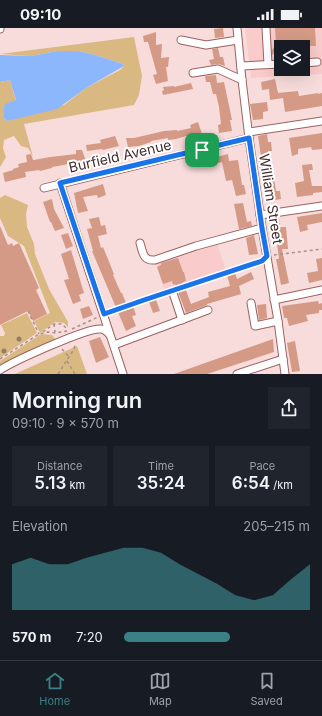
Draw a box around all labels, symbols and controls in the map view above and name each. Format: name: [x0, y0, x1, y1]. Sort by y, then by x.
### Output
text: 09:10: [20, 5, 61, 24]
map controls: [274, 40, 310, 76]
button: layers: [274, 40, 310, 76]
pin: [185, 133, 219, 167]
street label: Burfield Avenue: [67, 135, 173, 176]
icon: arrive: [191, 139, 213, 161]
street label: William Street: [256, 153, 287, 246]
text: Morning run: [12, 387, 142, 413]
button: share: [268, 387, 310, 429]
text: 09:10 · 9 × 570 m: [12, 415, 119, 431]
text: Distance: [37, 459, 82, 473]
text: Time: [148, 459, 174, 473]
text: Pace: [249, 459, 275, 473]
text: 5.13: [34, 473, 66, 493]
text: 35:24: [137, 473, 185, 493]
text: 6:54: [232, 473, 270, 493]
text: km: [66, 478, 85, 492]
text: /km: [270, 478, 293, 492]
text: Elevation: [12, 518, 68, 534]
text: 205–215 m: [243, 518, 310, 534]
text: 570 m: [12, 629, 51, 645]
text: 7:20: [76, 629, 103, 645]
tab: Home: [39, 670, 70, 708]
tab: Map: [149, 670, 172, 708]
tab: Saved: [250, 670, 283, 708]

